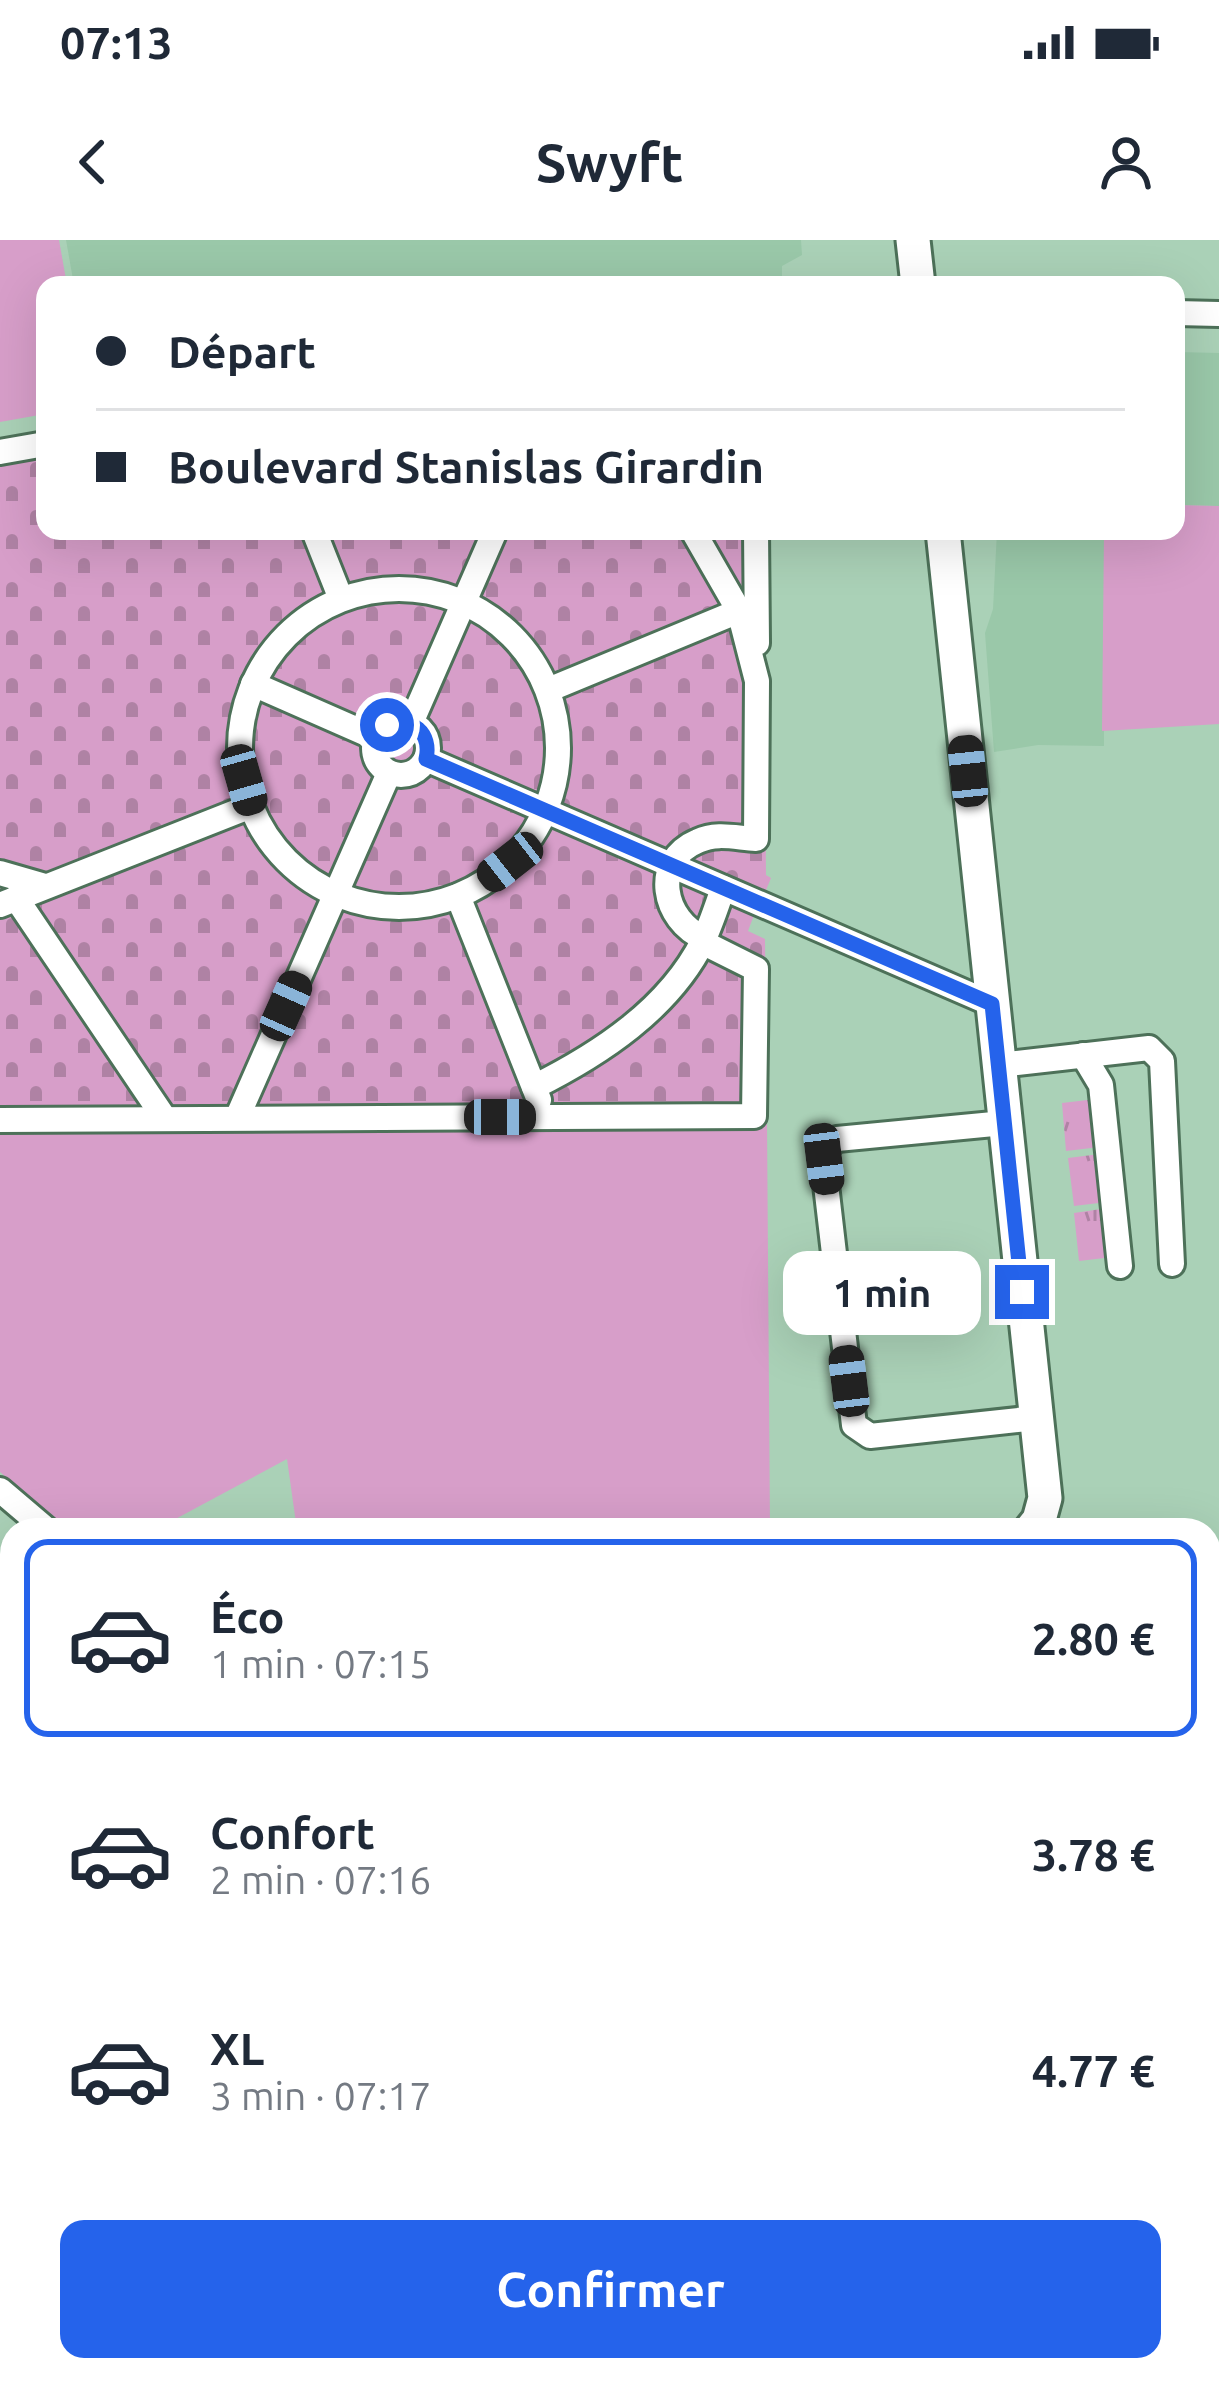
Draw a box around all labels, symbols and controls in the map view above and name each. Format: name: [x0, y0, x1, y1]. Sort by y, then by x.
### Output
text: 07:13: [60, 17, 173, 68]
icon: back: [60, 129, 126, 195]
icon: person: [1093, 129, 1159, 195]
text: Swyft: [536, 132, 683, 192]
text: Départ: [168, 326, 316, 377]
text: Boulevard Stanislas Girardin: [168, 441, 764, 492]
route start: [360, 698, 414, 752]
car: [946, 733, 990, 809]
car: [217, 740, 271, 820]
car: [471, 826, 549, 898]
car: [255, 966, 317, 1046]
car: [464, 1099, 536, 1135]
car: [802, 1121, 846, 1197]
callout: 1 min: [782, 1250, 980, 1334]
route end: [995, 1265, 1049, 1319]
text: 1 min: [833, 1271, 931, 1314]
car: [827, 1343, 871, 1419]
icon: car: [66, 1584, 174, 1692]
text: Éco: [210, 1591, 285, 1642]
text: 2.80 €: [1032, 1613, 1155, 1664]
text: 1 min · 07:15: [210, 1642, 431, 1685]
icon: car: [66, 1800, 174, 1908]
text: Confort: [210, 1807, 375, 1858]
text: 3.78 €: [1032, 1829, 1155, 1880]
text: 2 min · 07:16: [210, 1858, 431, 1901]
icon: car: [66, 2016, 174, 2124]
text: XL: [210, 2023, 264, 2074]
text: 4.77 €: [1032, 2045, 1155, 2096]
text: 3 min · 07:17: [210, 2074, 431, 2117]
button: Confirmer: [60, 2220, 1161, 2358]

